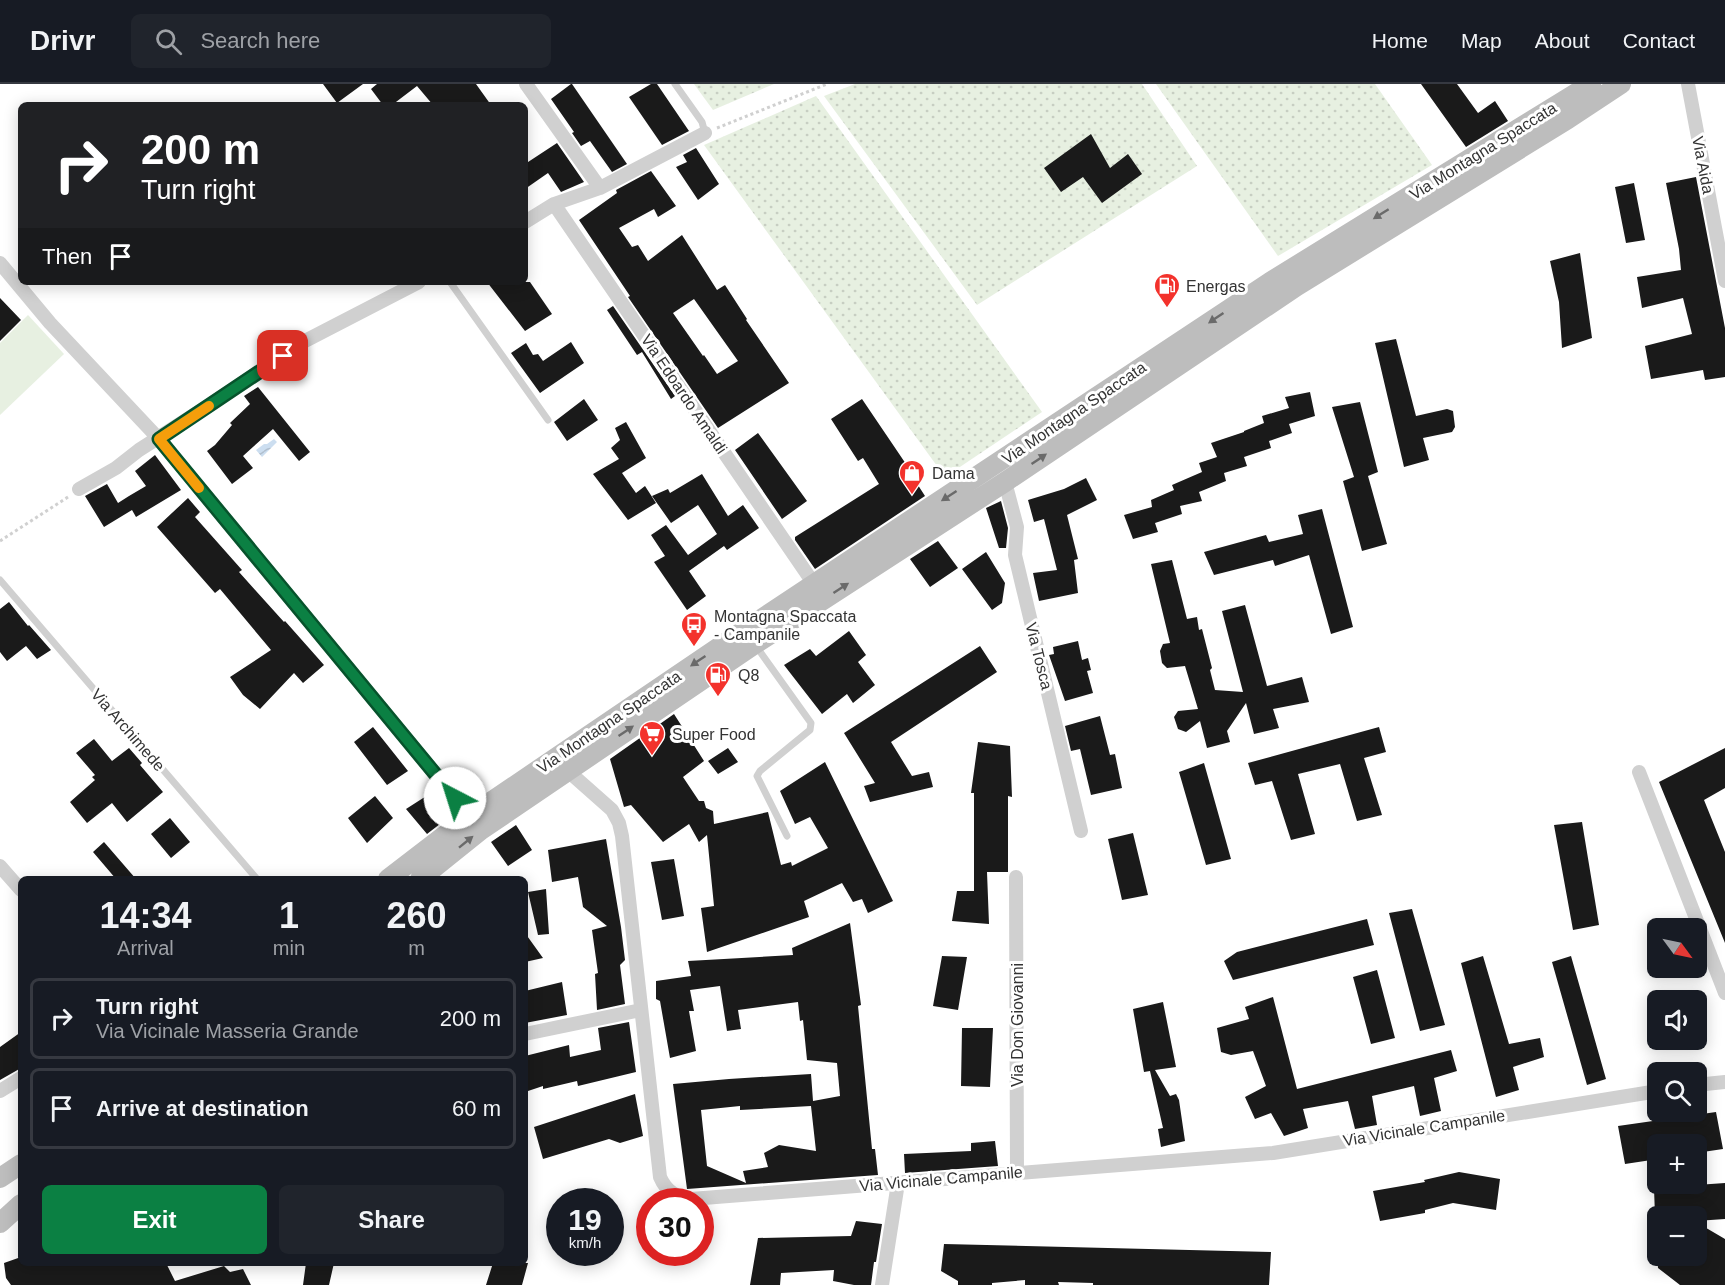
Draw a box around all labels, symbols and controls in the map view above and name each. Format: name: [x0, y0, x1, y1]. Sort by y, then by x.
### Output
search box: [131, 14, 551, 68]
text: Drivr: [30, 25, 95, 56]
icon: search: [152, 25, 185, 58]
text: Search here: [200, 28, 320, 53]
text: Home: [1372, 29, 1428, 52]
text: Map: [1461, 29, 1502, 52]
text: About: [1535, 29, 1590, 52]
text: Contact: [1623, 29, 1695, 52]
street label: Via Montagna Spaccata: [1407, 99, 1560, 203]
icon: right: [42, 126, 120, 204]
text: 200 m: [141, 126, 260, 173]
street label: Via Aida: [1689, 135, 1717, 195]
text: Turn right: [141, 175, 256, 205]
one-way arrow: [1373, 208, 1389, 219]
icon: arrive: [104, 240, 137, 273]
text: Then: [42, 244, 92, 269]
fuel station icon: Energas: [1152, 271, 1182, 309]
place label: Energas: [1186, 278, 1246, 295]
one-way arrow: [1208, 312, 1224, 323]
pin: [257, 330, 308, 381]
street label: Via Edoardo Amaldi: [638, 331, 730, 457]
icon: arrive: [266, 339, 299, 372]
street label: Via Montagna Spaccata: [999, 358, 1149, 467]
one-way arrow: [1031, 454, 1047, 465]
shop icon: Dama: [897, 458, 927, 496]
place label: Dama: [932, 465, 975, 482]
one-way arrow: [940, 490, 957, 501]
one-way arrow: [832, 583, 849, 594]
place label: Montagna Spaccata - Campanile: [714, 608, 856, 643]
bus stop icon: Montagna Spaccata - Campanile: [679, 610, 709, 648]
street label: Via Tosca: [1022, 621, 1056, 692]
one-way arrow: [691, 655, 707, 667]
fuel station icon: Q8: [703, 660, 733, 698]
street label: Via Montagna Spaccata: [534, 667, 684, 776]
place label: Q8: [738, 667, 759, 684]
street label: Via Archimede: [88, 686, 168, 774]
supermarket icon: Super Food: [637, 719, 667, 757]
one-way arrow: [618, 726, 634, 737]
place label: Super Food: [672, 726, 756, 743]
position arrow: [423, 766, 487, 830]
one-way arrow: [458, 837, 473, 849]
text: 14:34: [99, 895, 191, 936]
text: 1: [279, 895, 299, 936]
text: 260: [386, 895, 447, 936]
north arrow: [1647, 918, 1707, 978]
map controls: [1647, 918, 1707, 1266]
text: Arrival: [117, 937, 174, 959]
text: min: [273, 937, 305, 959]
text: m: [408, 937, 425, 959]
street label: Via Don Giovanni: [1009, 963, 1026, 1087]
button: sound: [1647, 990, 1707, 1050]
text: Turn right: [96, 994, 198, 1019]
icon: right: [45, 1002, 78, 1035]
text: 200 m: [440, 1006, 501, 1031]
text: Via Vicinale Masseria Grande: [96, 1020, 359, 1042]
button: search: [1647, 1062, 1707, 1122]
icon: arrive: [45, 1092, 78, 1125]
text: Arrive at destination: [96, 1096, 309, 1121]
text: 60 m: [452, 1096, 501, 1121]
street label: Via Vicinale Campanile: [1342, 1107, 1506, 1149]
button: +: [1647, 1134, 1707, 1194]
street label: Via Vicinale Campanile: [859, 1163, 1024, 1195]
button: Exit: [42, 1185, 267, 1254]
button: Share: [279, 1185, 504, 1254]
speed limit sign: 30: [636, 1188, 714, 1266]
text: 19: [568, 1203, 602, 1236]
button: −: [1647, 1206, 1707, 1266]
text: km/h: [569, 1234, 601, 1251]

